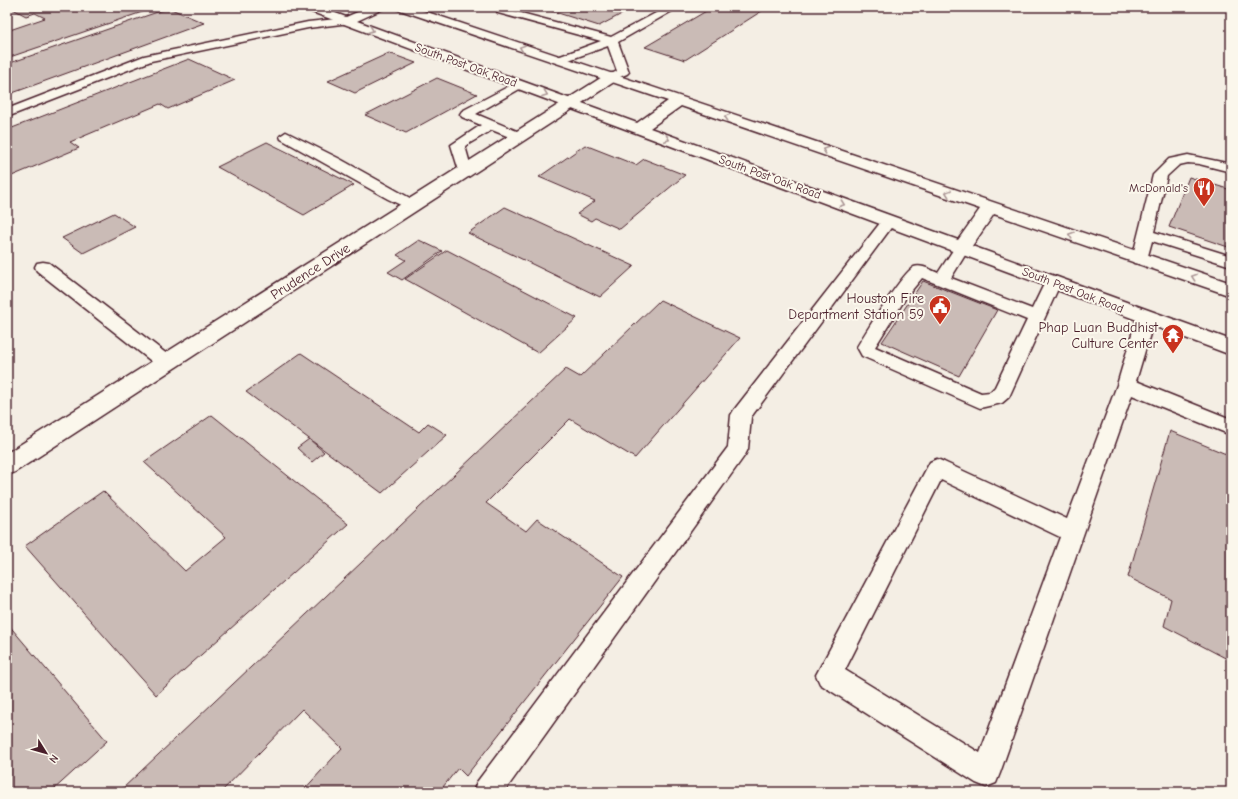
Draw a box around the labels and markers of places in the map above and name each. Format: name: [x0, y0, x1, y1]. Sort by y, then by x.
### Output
restaurant icon: McDonald's: [1191, 175, 1217, 208]
place label: McDonald's: [1129, 181, 1188, 195]
place label: Houston Fire Department Station 59: [788, 290, 924, 323]
public building icon: Houston Fire Department Station 59: [927, 293, 953, 326]
place label: Phap Luan Buddhist Culture Center: [1039, 319, 1159, 352]
temple icon: Phap Luan Buddhist Culture Center: [1160, 322, 1186, 355]

